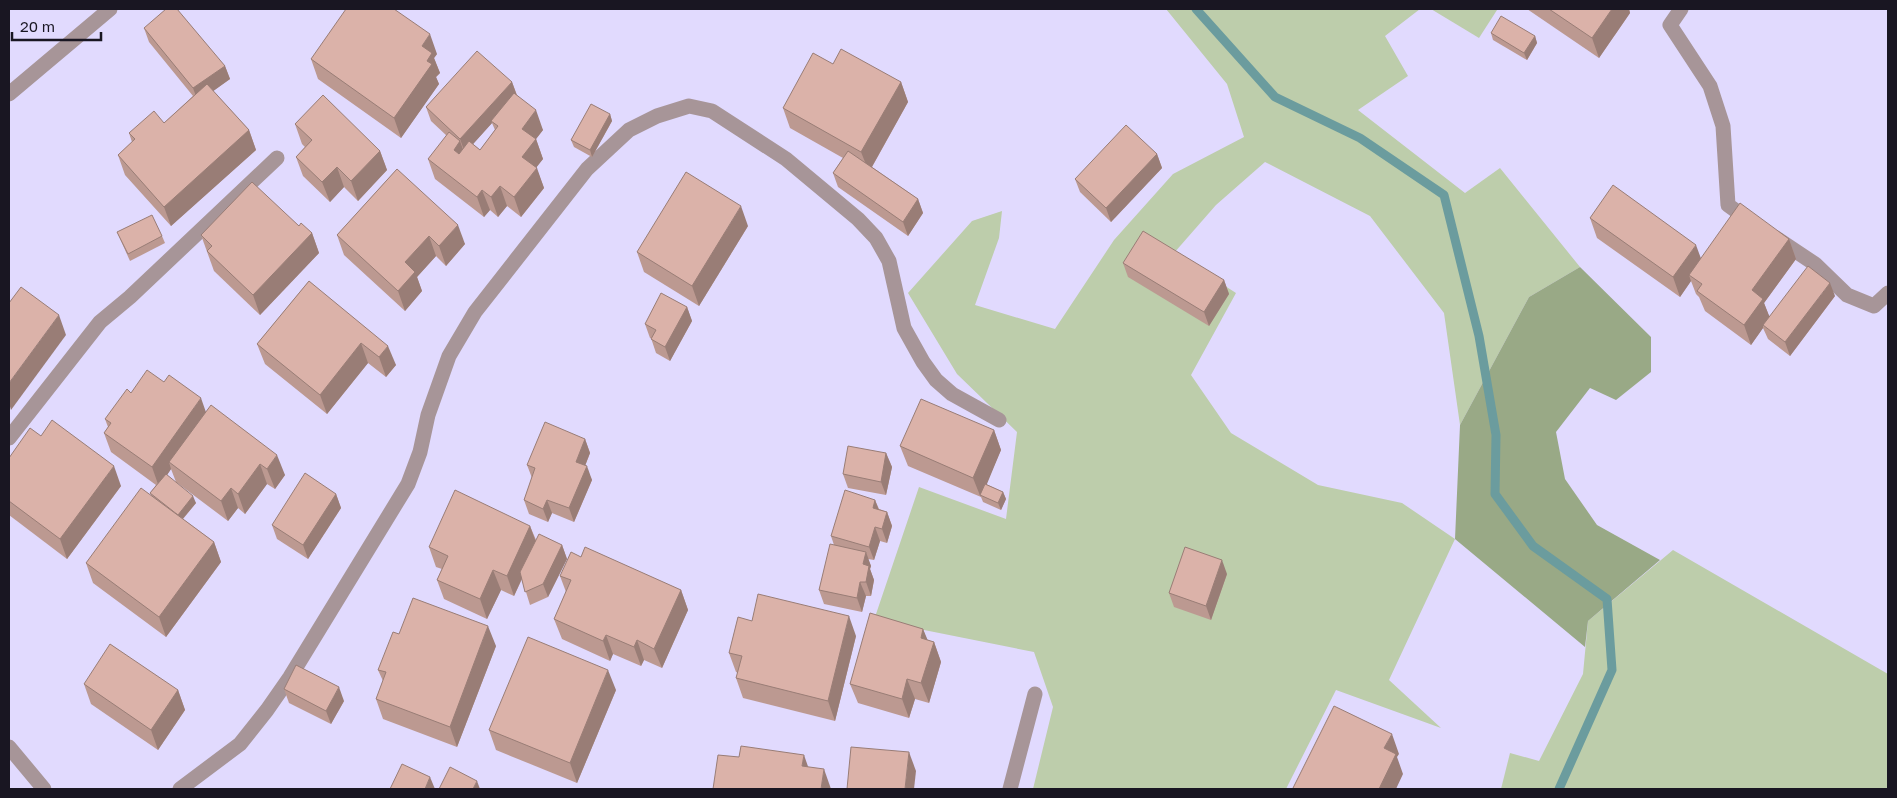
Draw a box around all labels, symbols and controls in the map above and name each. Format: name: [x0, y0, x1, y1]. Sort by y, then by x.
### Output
scale bar: [12, 10, 101, 42]
text: 20 m: [20, 17, 55, 35]

